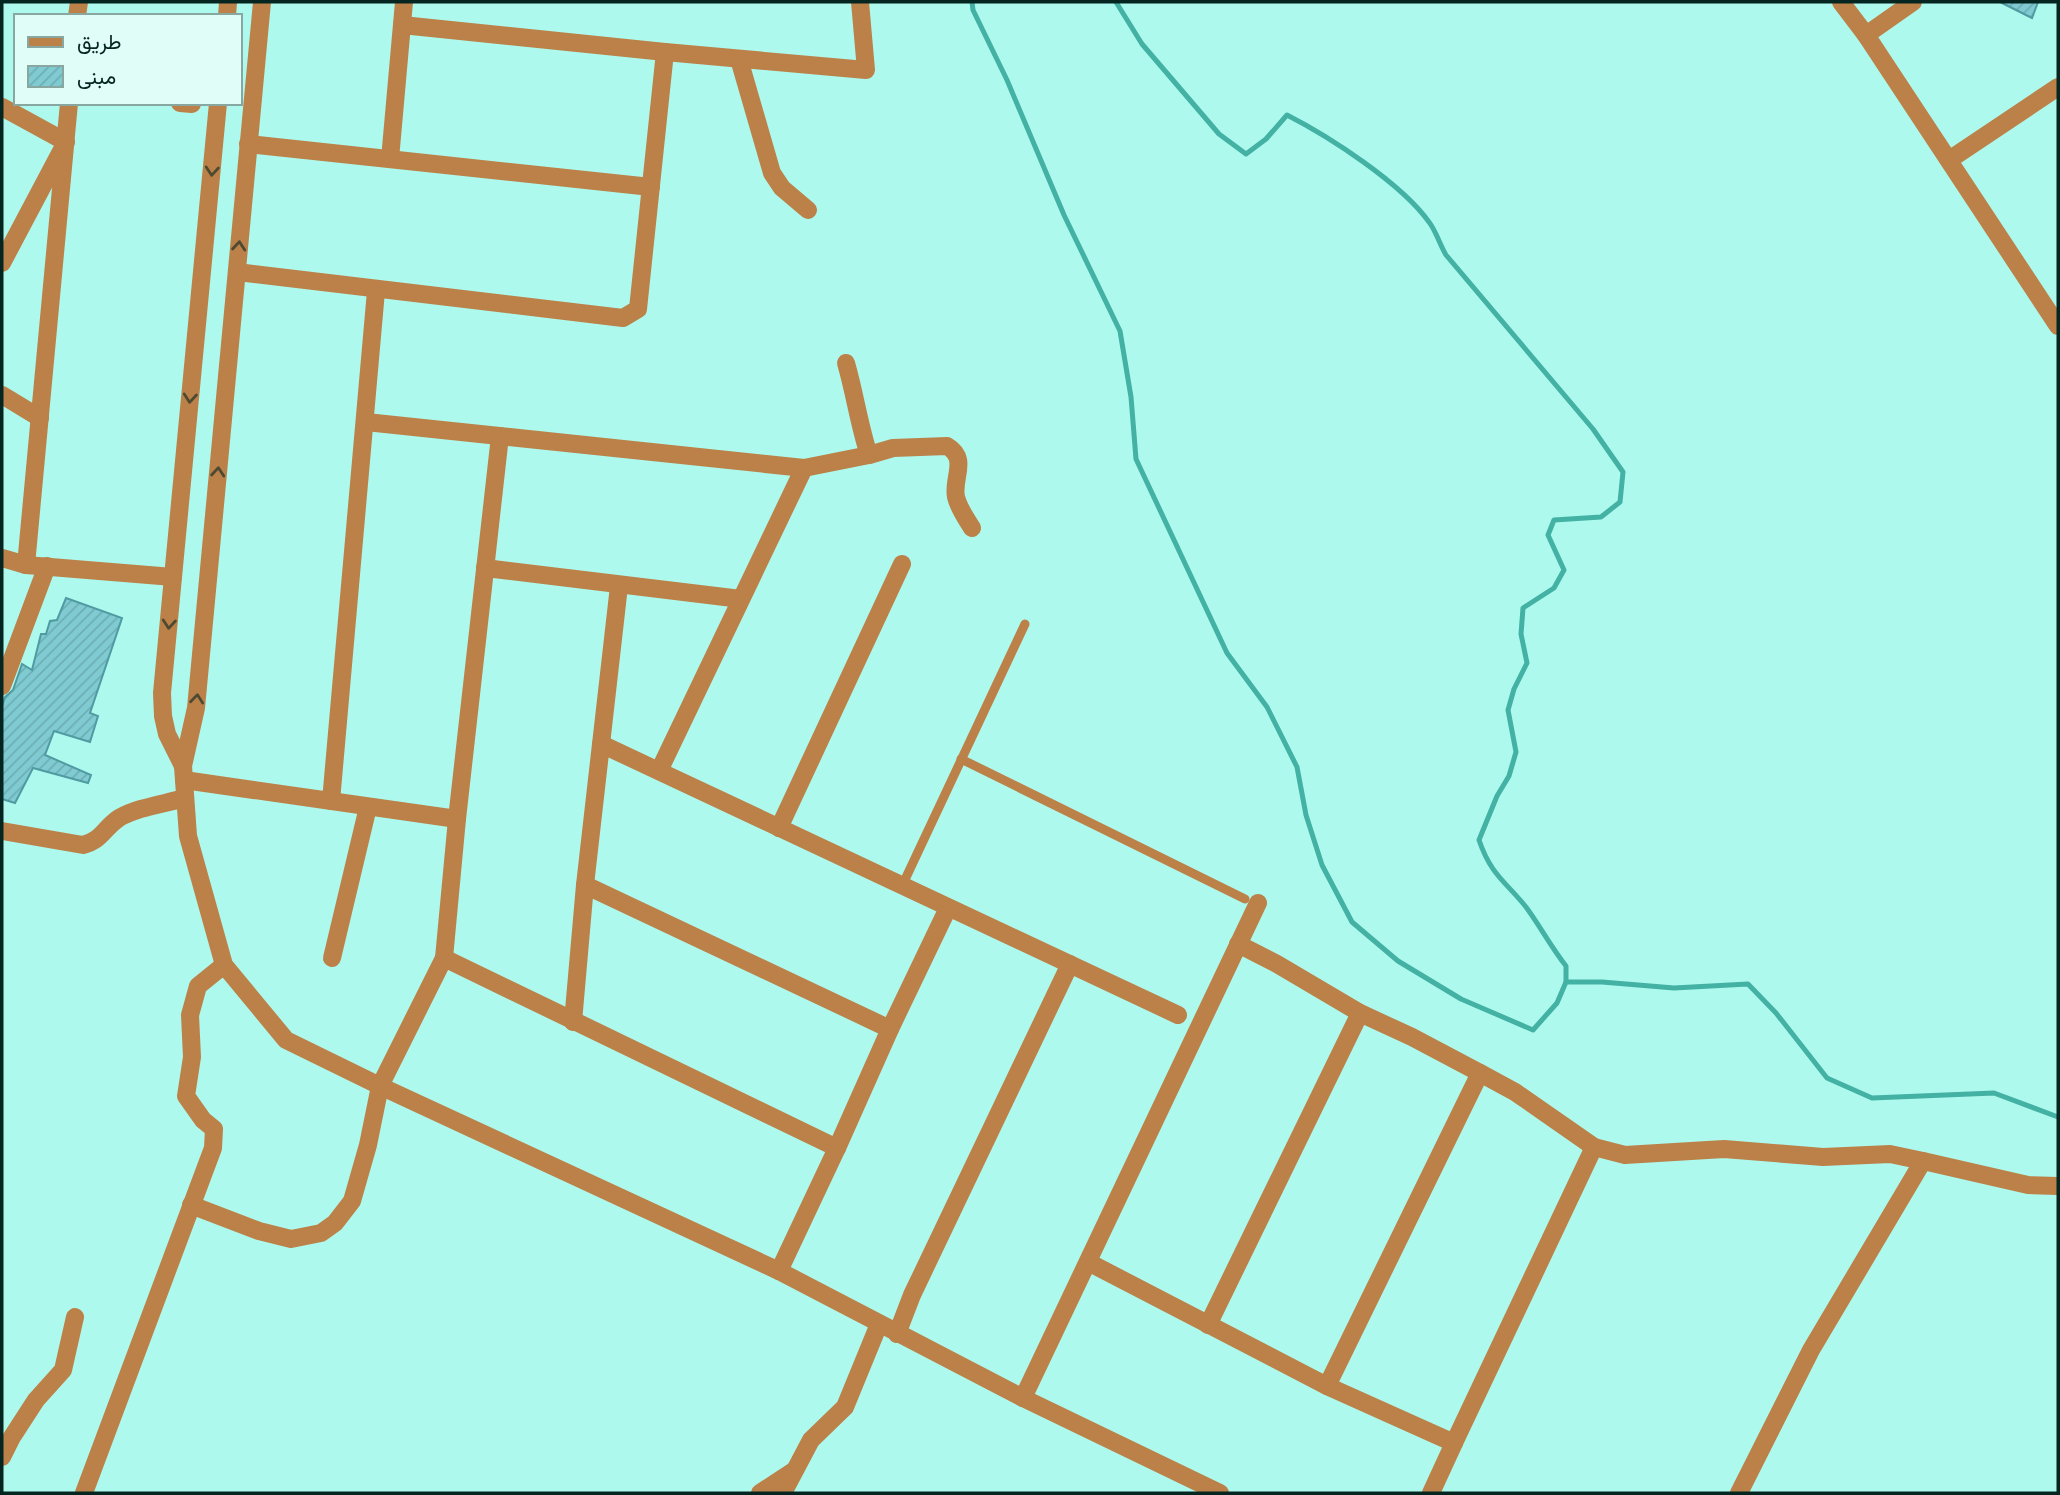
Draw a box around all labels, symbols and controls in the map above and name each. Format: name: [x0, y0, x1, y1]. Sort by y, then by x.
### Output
legend: [14, 14, 242, 105]
text: طريق: [77, 30, 122, 55]
text: مبنى: [77, 65, 116, 89]
one-way arrow: [205, 166, 220, 177]
one-way arrow: [231, 240, 246, 251]
one-way arrow: [183, 392, 198, 403]
one-way arrow: [210, 467, 225, 478]
one-way arrow: [162, 619, 177, 630]
one-way arrow: [189, 693, 204, 705]

